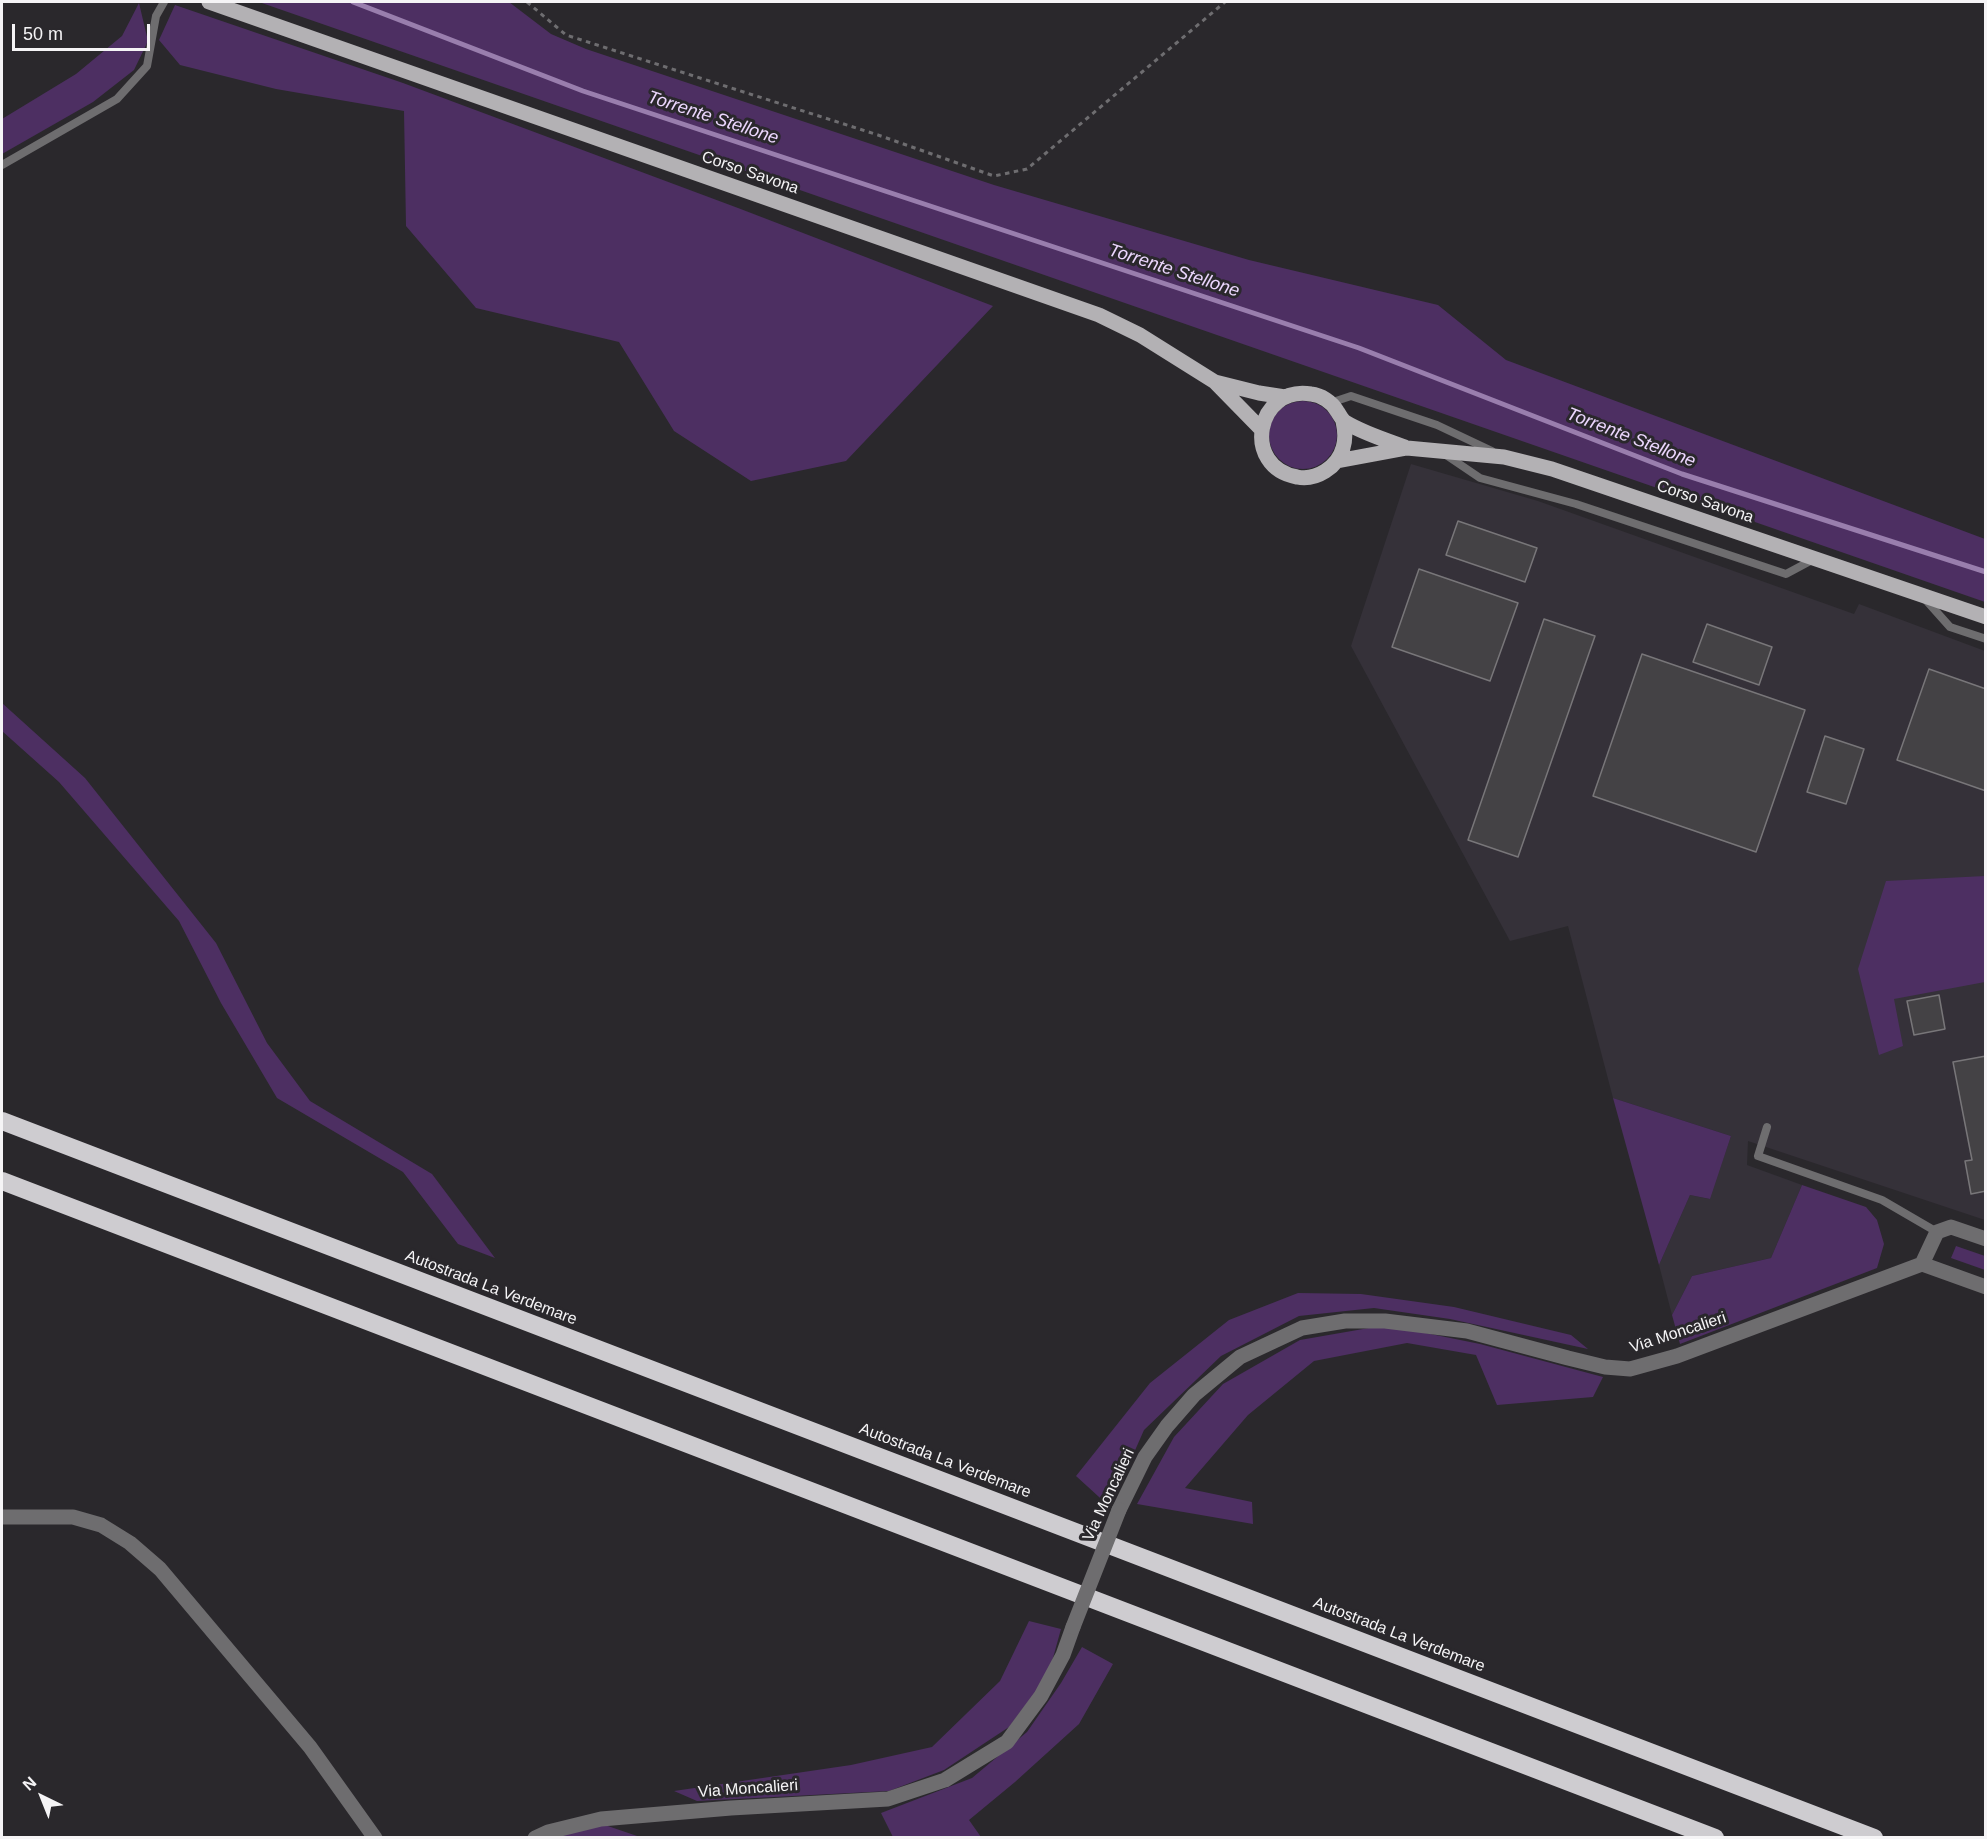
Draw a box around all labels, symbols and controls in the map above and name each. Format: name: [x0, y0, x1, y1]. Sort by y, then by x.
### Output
scale bar: [15, 12, 153, 50]
text: 50 m: [23, 24, 63, 44]
water label: Torrente Stellone: [645, 87, 781, 149]
street label: Corso Savona: [699, 147, 801, 199]
water label: Torrente Stellone: [1106, 240, 1242, 302]
water label: Torrente Stellone: [1563, 403, 1699, 473]
street label: Corso Savona: [1654, 476, 1756, 528]
street label: Autostrada La Verdemare: [402, 1246, 580, 1330]
street label: Via Moncalieri: [1627, 1308, 1729, 1358]
street label: Autostrada La Verdemare: [856, 1419, 1034, 1503]
street label: Via Moncalieri: [1079, 1446, 1139, 1544]
street label: Autostrada La Verdemare: [1310, 1593, 1488, 1677]
north arrow: [12, 1767, 72, 1827]
text: N: [19, 1773, 39, 1794]
street label: Via Moncalieri: [697, 1776, 799, 1802]

